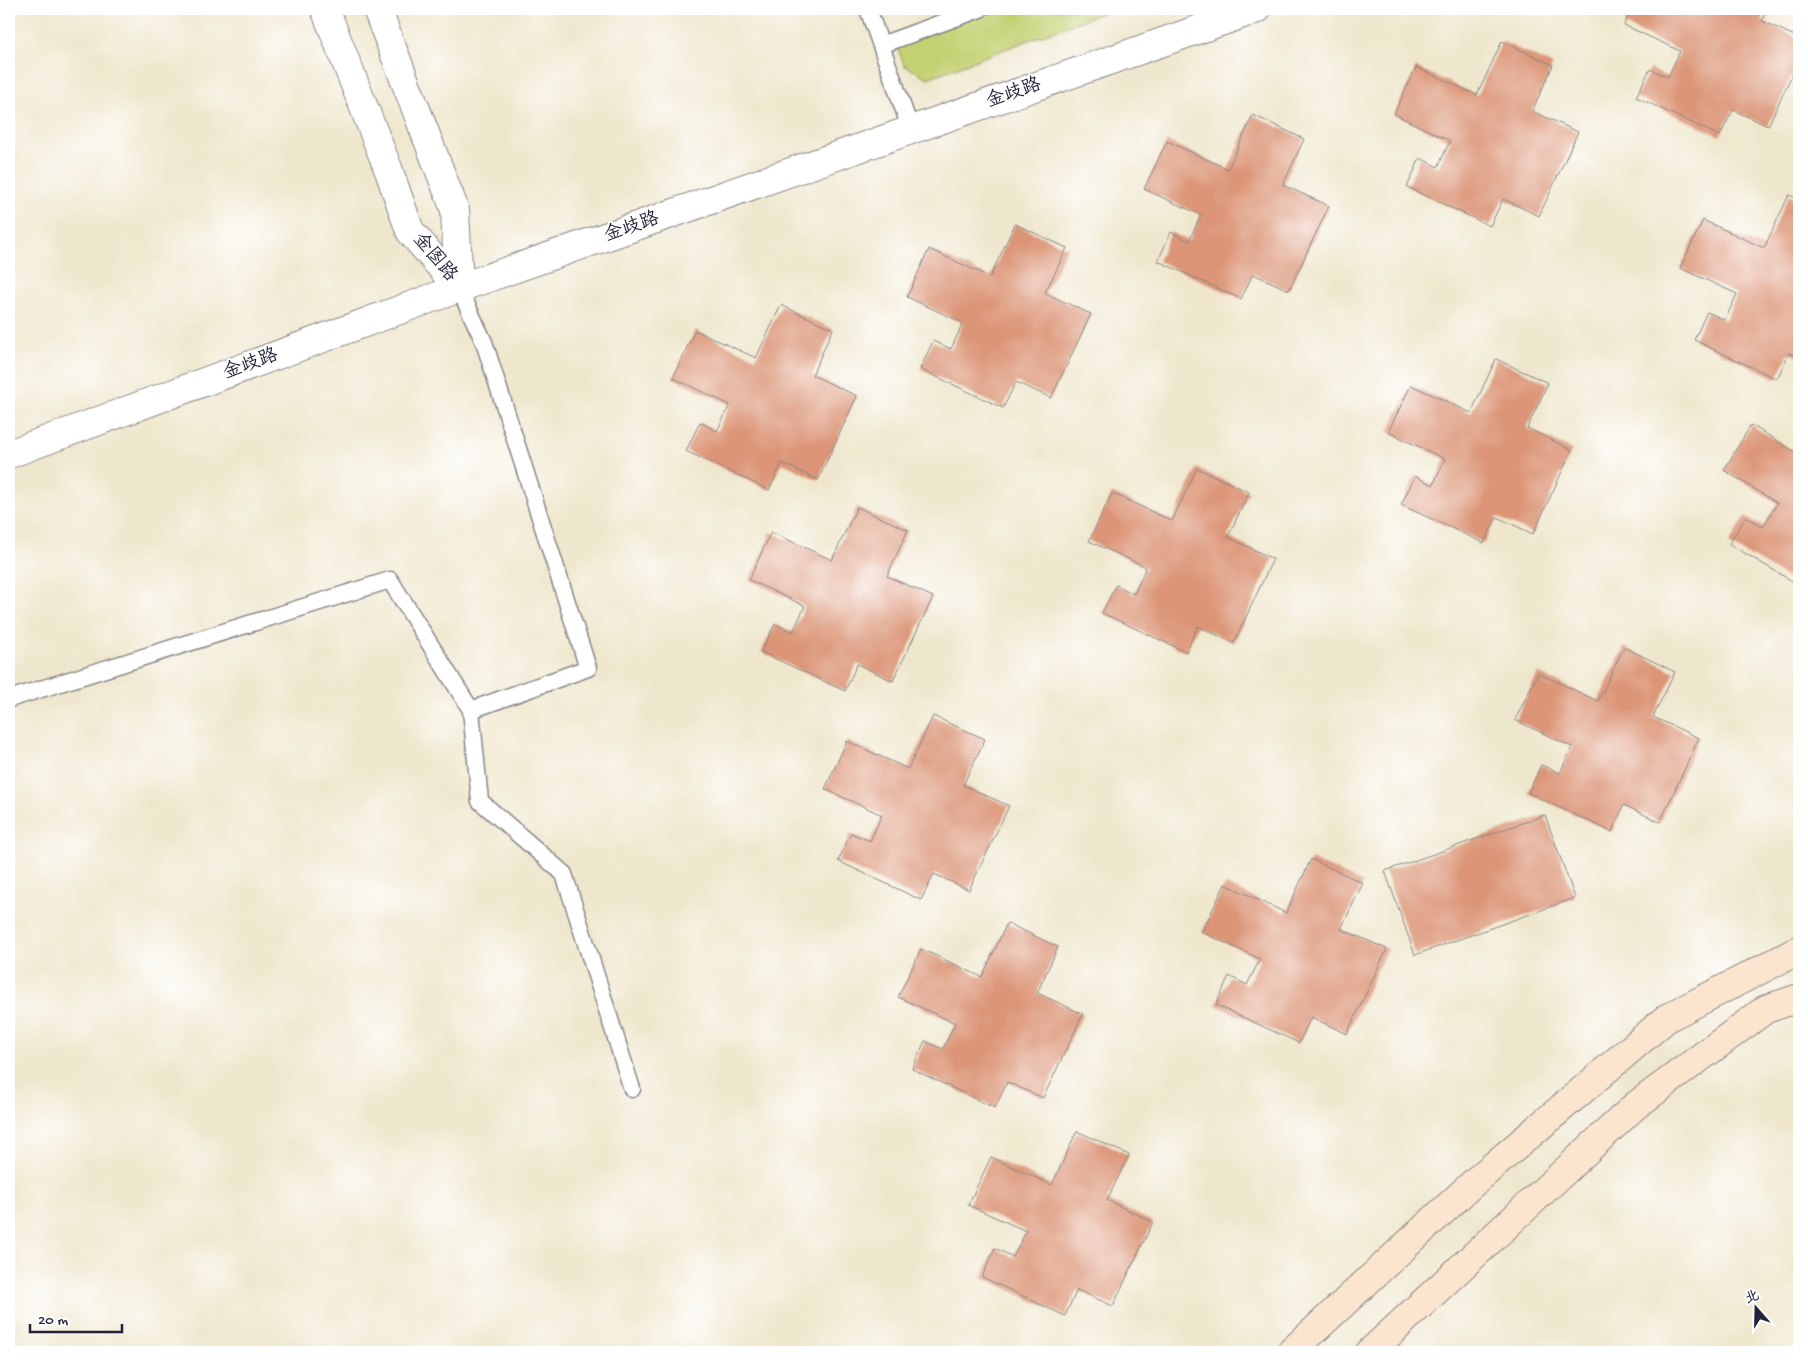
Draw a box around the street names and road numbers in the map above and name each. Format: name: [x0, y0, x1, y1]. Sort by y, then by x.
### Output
street label: 金歧路: [983, 73, 1045, 114]
street label: 金歧路: [601, 207, 663, 248]
street label: 金图路: [407, 228, 462, 287]
street label: 金歧路: [220, 344, 282, 386]

